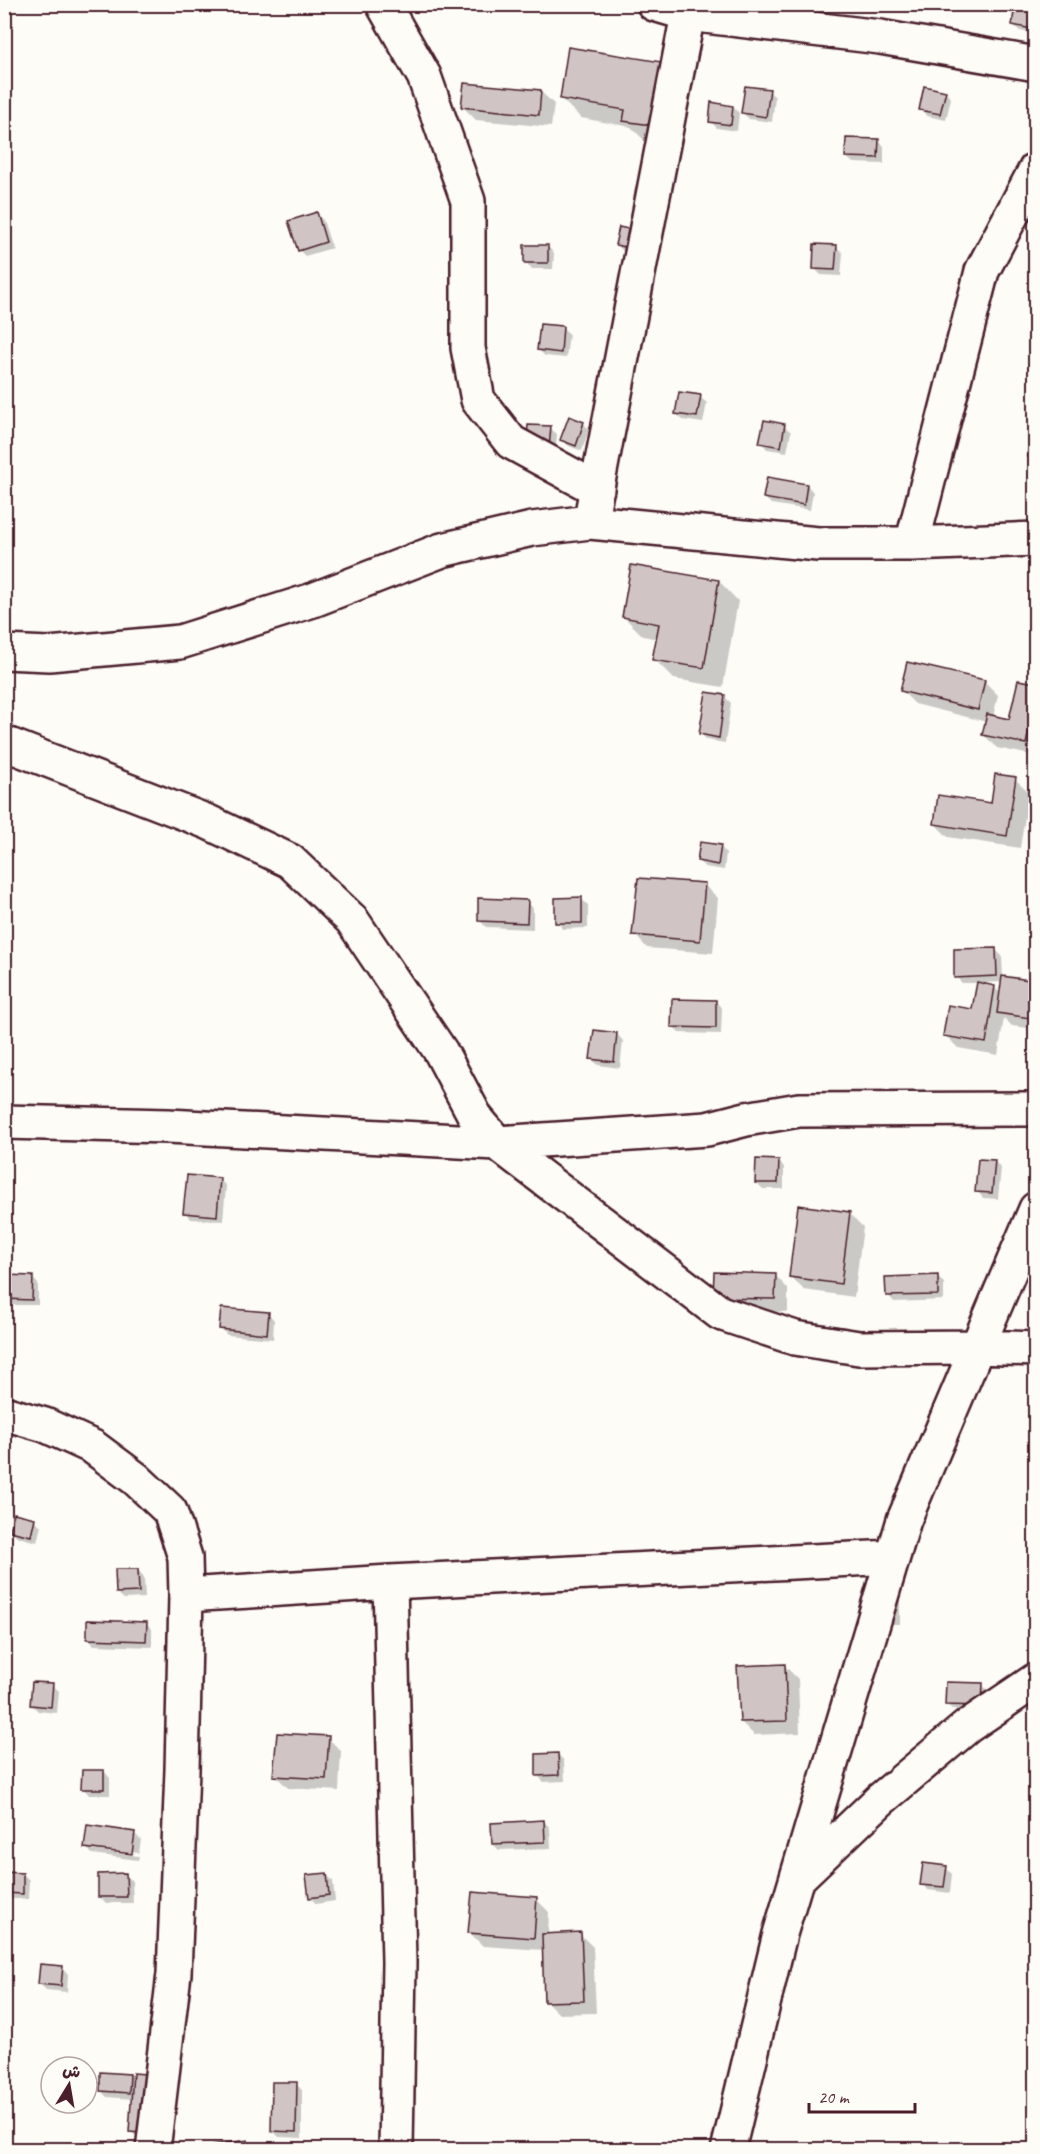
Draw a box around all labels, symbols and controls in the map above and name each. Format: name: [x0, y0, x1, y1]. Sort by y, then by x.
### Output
north arrow: [39, 2055, 99, 2115]
text: ش: [61, 2060, 82, 2083]
scale bar: [809, 2076, 916, 2114]
text: 20 m: [818, 2086, 851, 2108]

